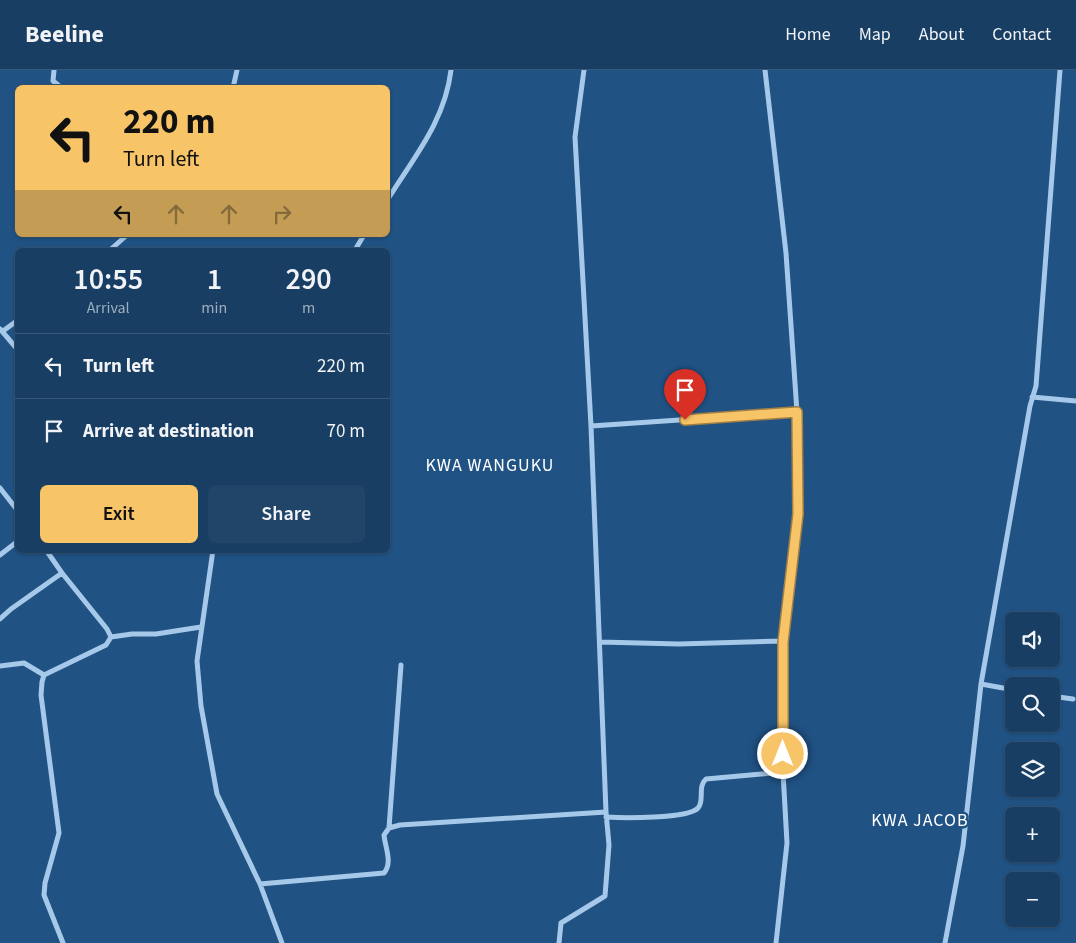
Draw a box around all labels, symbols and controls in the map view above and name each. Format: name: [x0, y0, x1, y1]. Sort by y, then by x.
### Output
text: Beeline: [25, 17, 104, 52]
text: Home: [785, 22, 831, 47]
text: Map: [859, 22, 891, 47]
text: About: [919, 22, 964, 47]
text: Contact: [992, 22, 1051, 47]
text: 220 m: [123, 97, 215, 147]
icon: left: [40, 105, 105, 170]
text: Turn left: [123, 143, 199, 175]
icon: left: [109, 200, 137, 228]
icon: ahead: [162, 200, 190, 228]
icon: ahead: [215, 200, 243, 228]
icon: right: [268, 200, 296, 228]
text: 10:55: [73, 258, 143, 301]
text: 1: [207, 258, 222, 301]
text: 290: [286, 258, 332, 301]
text: Arrival: [87, 297, 130, 319]
text: min: [201, 297, 227, 319]
text: m: [302, 297, 315, 319]
icon: left: [40, 352, 68, 380]
text: Turn left: [83, 353, 154, 380]
text: 220 m: [317, 353, 365, 380]
pin: [664, 369, 706, 420]
icon: arrive: [671, 376, 699, 404]
icon: arrive: [40, 417, 68, 445]
text: Arrive at destination: [83, 418, 254, 445]
text: 70 m: [327, 418, 365, 445]
district label: KWA WANGUKU: [426, 453, 554, 478]
button: Exit: [40, 485, 198, 543]
button: Share: [208, 485, 365, 543]
map controls: [1005, 612, 1060, 927]
button: sound: [1005, 612, 1060, 667]
button: search: [1005, 677, 1060, 732]
position arrow: [756, 727, 808, 779]
button: layers: [1005, 742, 1060, 797]
button: +: [1005, 807, 1060, 862]
district label: KWA JACOB: [871, 808, 969, 833]
button: −: [1005, 872, 1060, 927]

